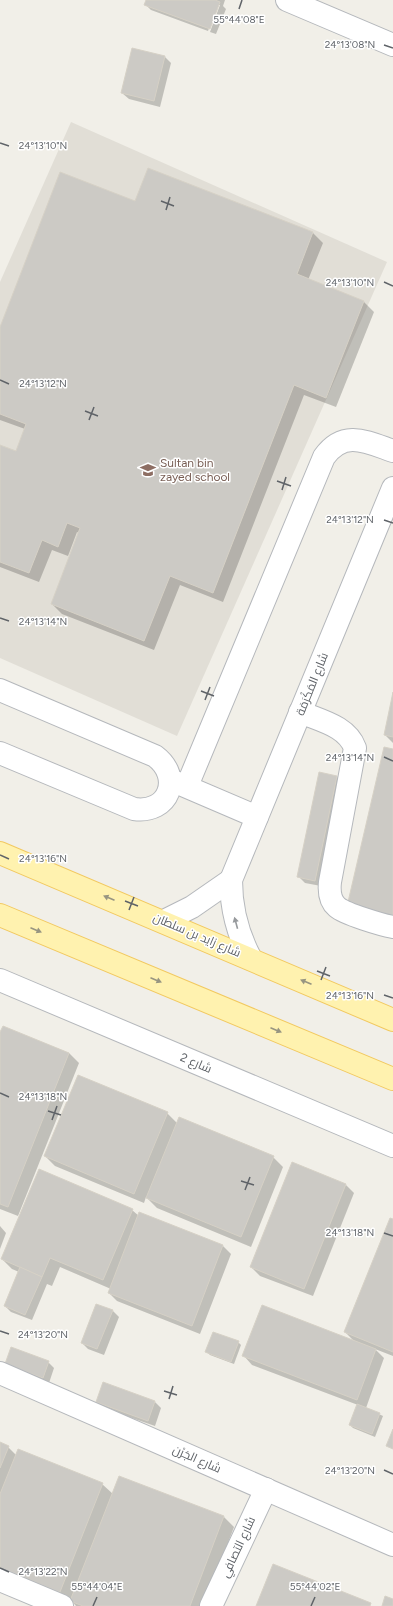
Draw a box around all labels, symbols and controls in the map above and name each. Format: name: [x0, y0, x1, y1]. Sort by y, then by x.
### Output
text: 55°44'08"E: [213, 13, 265, 26]
text: 24°13'08"N: [325, 38, 375, 51]
text: 24°13'10"N: [19, 139, 67, 152]
text: 24°13'10"N: [326, 276, 374, 289]
text: 24°13'12"N: [19, 377, 67, 390]
place label: Sultan bin zayed school: [160, 456, 230, 484]
school or university icon: Sultan bin zayed school: [139, 461, 157, 479]
text: 24°13'12"N: [326, 513, 374, 526]
text: 24°13'14"N: [19, 615, 67, 628]
street label: شارع المَكْرَمَة: [292, 650, 332, 718]
text: 24°13'14"N: [326, 751, 374, 764]
text: 24°13'16"N: [19, 852, 67, 865]
one-way arrow: [103, 895, 115, 901]
street label: شارع زايد بن سلطان: [151, 910, 243, 961]
one-way arrow: [233, 917, 239, 929]
one-way arrow: [30, 927, 42, 933]
one-way arrow: [150, 977, 162, 983]
one-way arrow: [299, 979, 311, 985]
text: 24°13'16"N: [326, 989, 374, 1002]
one-way arrow: [270, 1027, 281, 1033]
street label: شارع 2: [178, 1050, 214, 1077]
text: 24°13'18"N: [19, 1090, 67, 1103]
text: 24°13'18"N: [326, 1226, 374, 1239]
text: 24°13'20"N: [18, 1328, 68, 1341]
street label: شارع الجَرْن: [170, 1442, 223, 1477]
text: 24°13'20"N: [325, 1464, 375, 1477]
street label: شارع التصافي: [218, 1514, 261, 1581]
text: 24°13'22"N: [18, 1565, 68, 1578]
text: 55°44'04"E: [71, 1580, 123, 1593]
text: 55°44'02"E: [290, 1580, 340, 1593]

